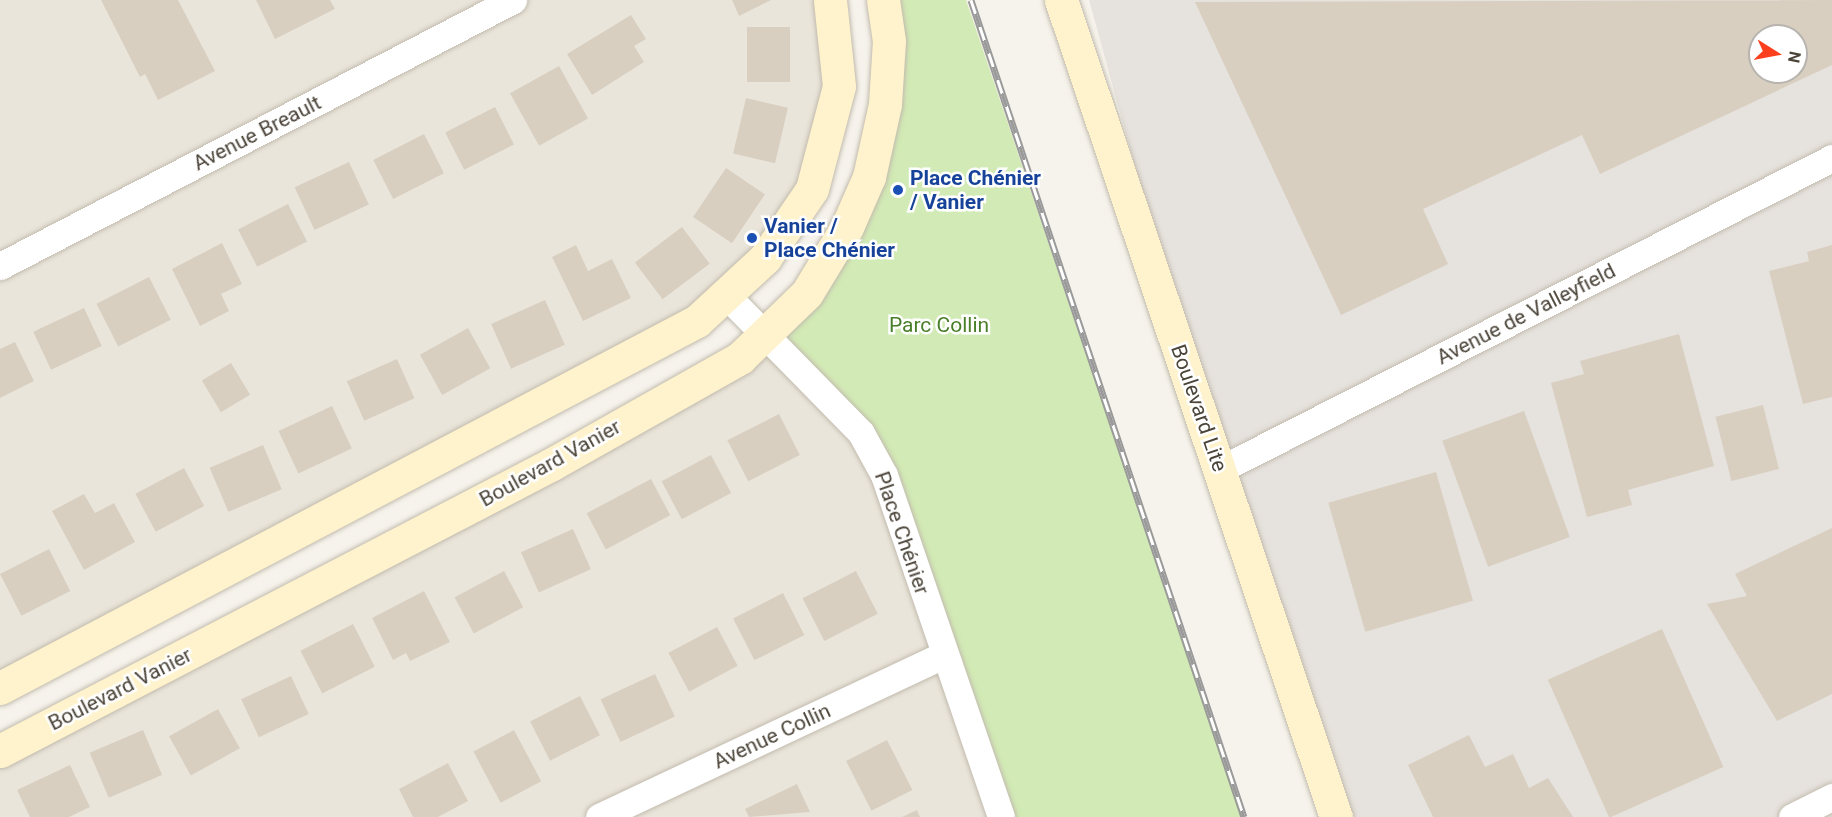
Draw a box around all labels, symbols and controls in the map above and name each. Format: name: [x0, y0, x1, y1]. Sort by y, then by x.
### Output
north arrow: [1748, 24, 1808, 84]
text: N: [1784, 50, 1805, 64]
street label: Avenue Breault: [189, 90, 325, 176]
place label: Place Chénier / Vanier: [910, 165, 1041, 215]
marker: Place Chénier / Vanier: [891, 183, 905, 197]
place label: Vanier / Place Chénier: [764, 213, 895, 263]
marker: Vanier / Place Chénier: [745, 231, 759, 245]
street label: Avenue de Valleyfield: [1432, 258, 1620, 370]
park label: Parc Collin: [889, 312, 989, 338]
street label: Boulevard Lite: [1166, 341, 1232, 475]
street label: Boulevard Vanier: [475, 414, 625, 512]
street label: Place Chénier: [869, 468, 935, 598]
street label: Boulevard Vanier: [44, 642, 196, 736]
street label: Avenue Collin: [709, 698, 835, 774]

